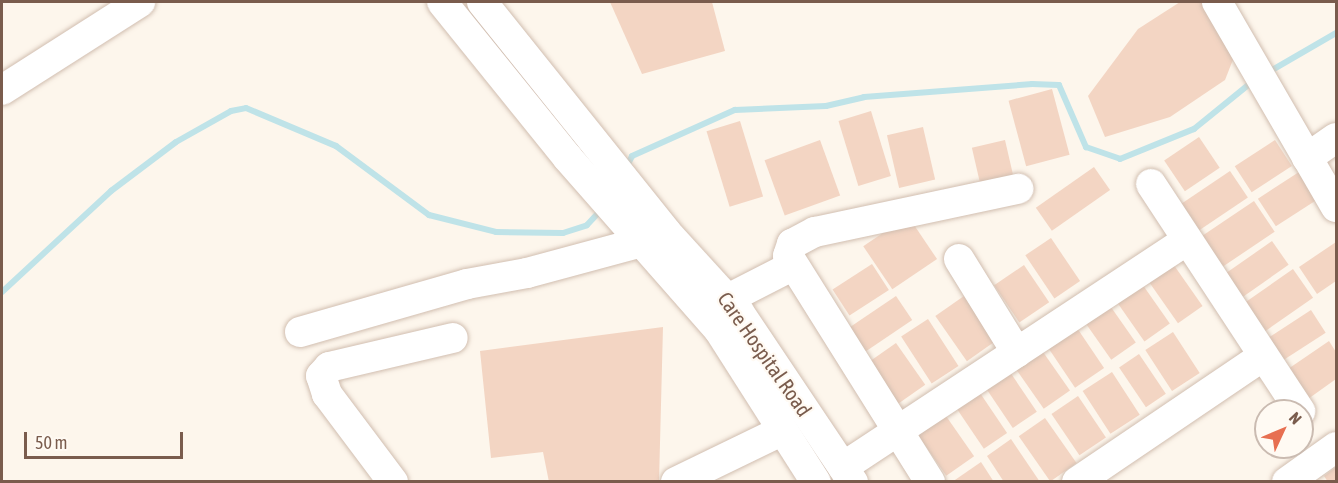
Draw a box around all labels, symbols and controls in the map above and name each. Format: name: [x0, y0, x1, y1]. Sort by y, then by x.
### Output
street label: Care Hospital Road: [713, 287, 817, 421]
north arrow: [1254, 399, 1314, 459]
text: N: [1286, 408, 1305, 428]
scale bar: [27, 420, 186, 458]
text: 50 m: [35, 432, 67, 453]

